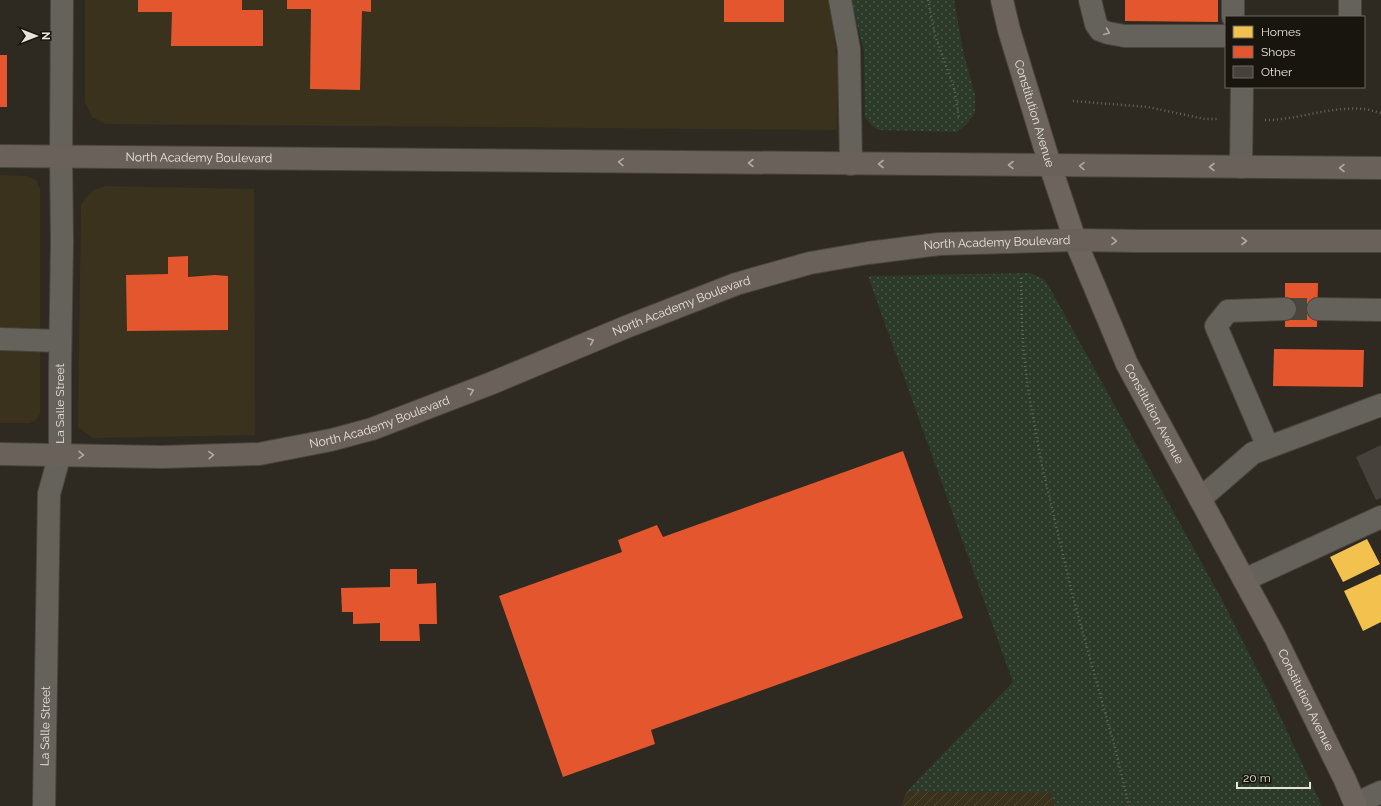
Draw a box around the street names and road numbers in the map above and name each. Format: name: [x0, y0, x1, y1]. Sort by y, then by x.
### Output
street label: Constitution Avenue: [1011, 58, 1057, 169]
street label: North Academy Boulevard: [126, 150, 272, 165]
street label: North Academy Boulevard: [923, 233, 1070, 253]
street label: North Academy Boulevard: [610, 273, 752, 339]
street label: Constitution Avenue: [1121, 361, 1187, 466]
street label: La Salle Street: [53, 363, 67, 444]
street label: North Academy Boulevard: [308, 393, 452, 451]
street label: Constitution Avenue: [1275, 647, 1337, 753]
street label: La Salle Street: [38, 686, 53, 766]

